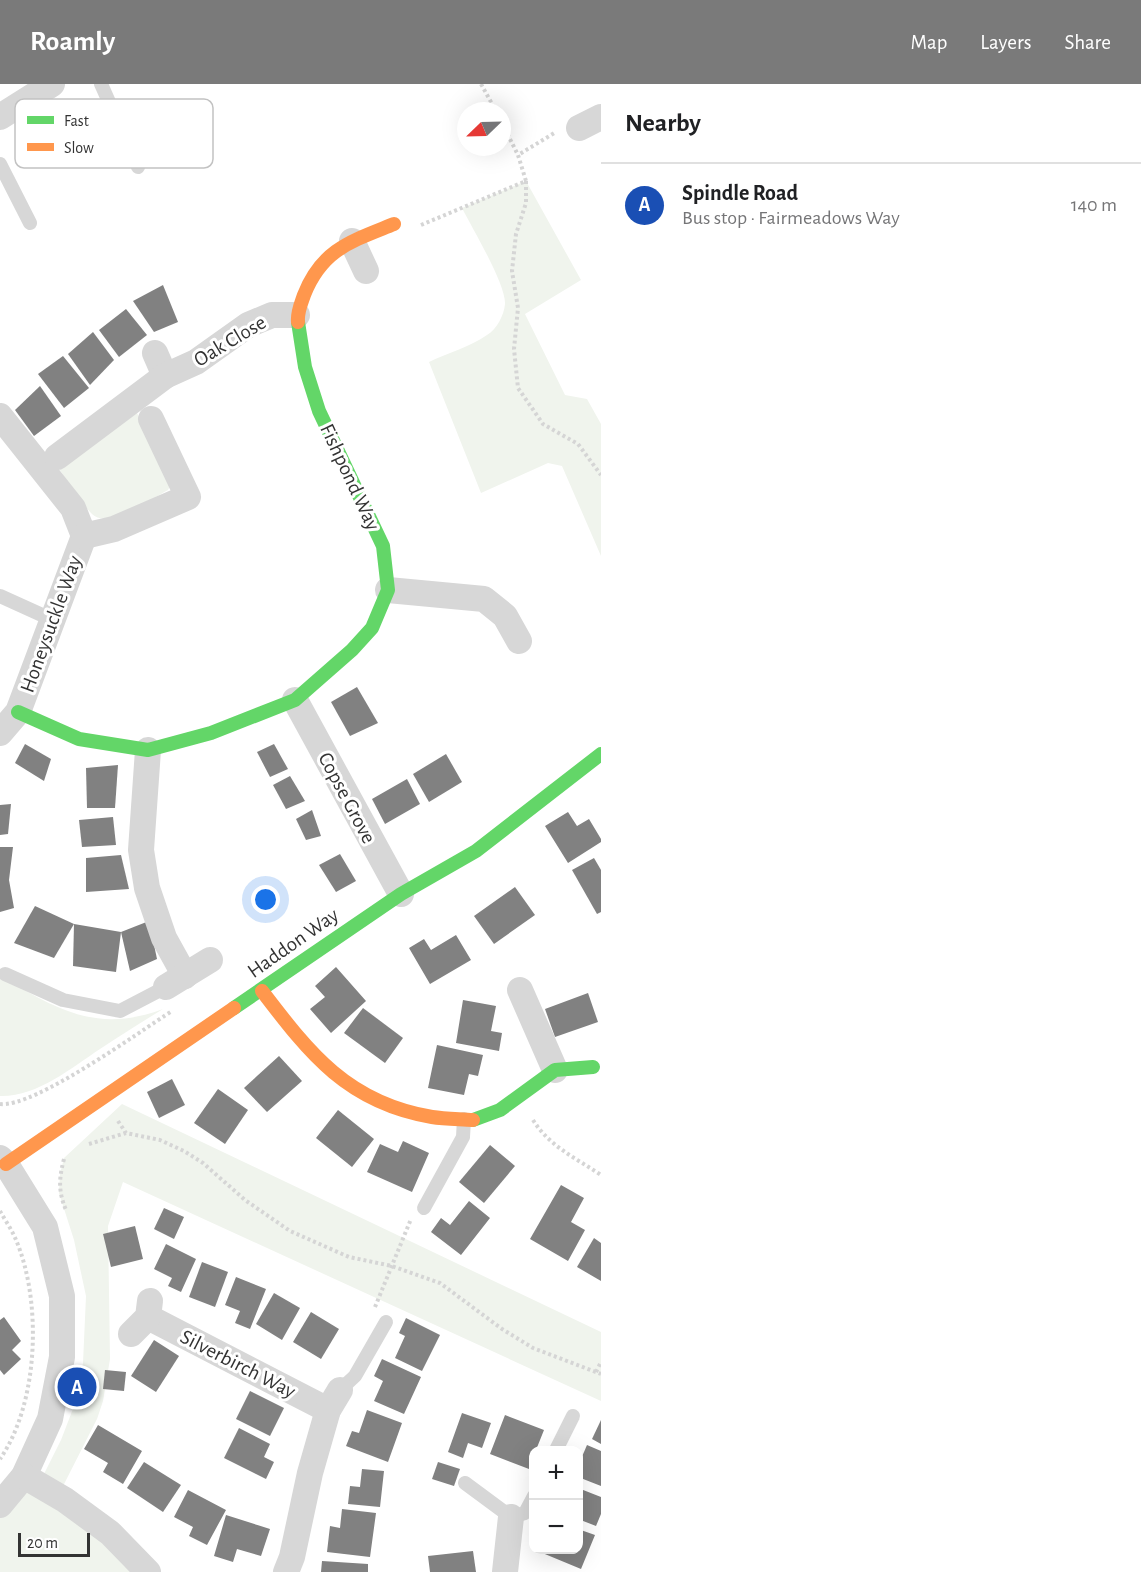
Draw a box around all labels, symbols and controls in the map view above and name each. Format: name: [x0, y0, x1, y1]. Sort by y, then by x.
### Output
text: Roamly: [30, 28, 115, 56]
text: Map: [911, 32, 947, 53]
text: Layers: [980, 32, 1031, 53]
text: Share: [1064, 32, 1111, 53]
legend: [15, 99, 213, 168]
north arrow: [457, 102, 511, 156]
text: Nearby: [625, 110, 701, 136]
text: Fast: [64, 113, 89, 129]
text: Slow: [64, 140, 94, 156]
text: Spindle Road: [682, 182, 798, 204]
text: A: [639, 195, 651, 215]
text: 140 m: [1071, 195, 1117, 215]
text: Bus stop · Fairmeadows Way: [682, 208, 900, 228]
street label: Oak Close: [190, 311, 270, 371]
street label: Fishpond Way: [316, 421, 384, 534]
street label: Honeysuckle Way: [17, 553, 86, 695]
street label: Copse Grove: [314, 749, 380, 847]
your location: [251, 885, 280, 914]
street label: Haddon Way: [244, 904, 342, 982]
street label: Silverbirch Way: [177, 1326, 299, 1402]
pin: A: [58, 1364, 97, 1410]
map controls: [529, 1446, 583, 1554]
button: +: [529, 1446, 583, 1500]
button: −: [529, 1500, 583, 1554]
scale bar: [18, 1530, 90, 1558]
text: 20 m: [27, 1535, 58, 1551]

